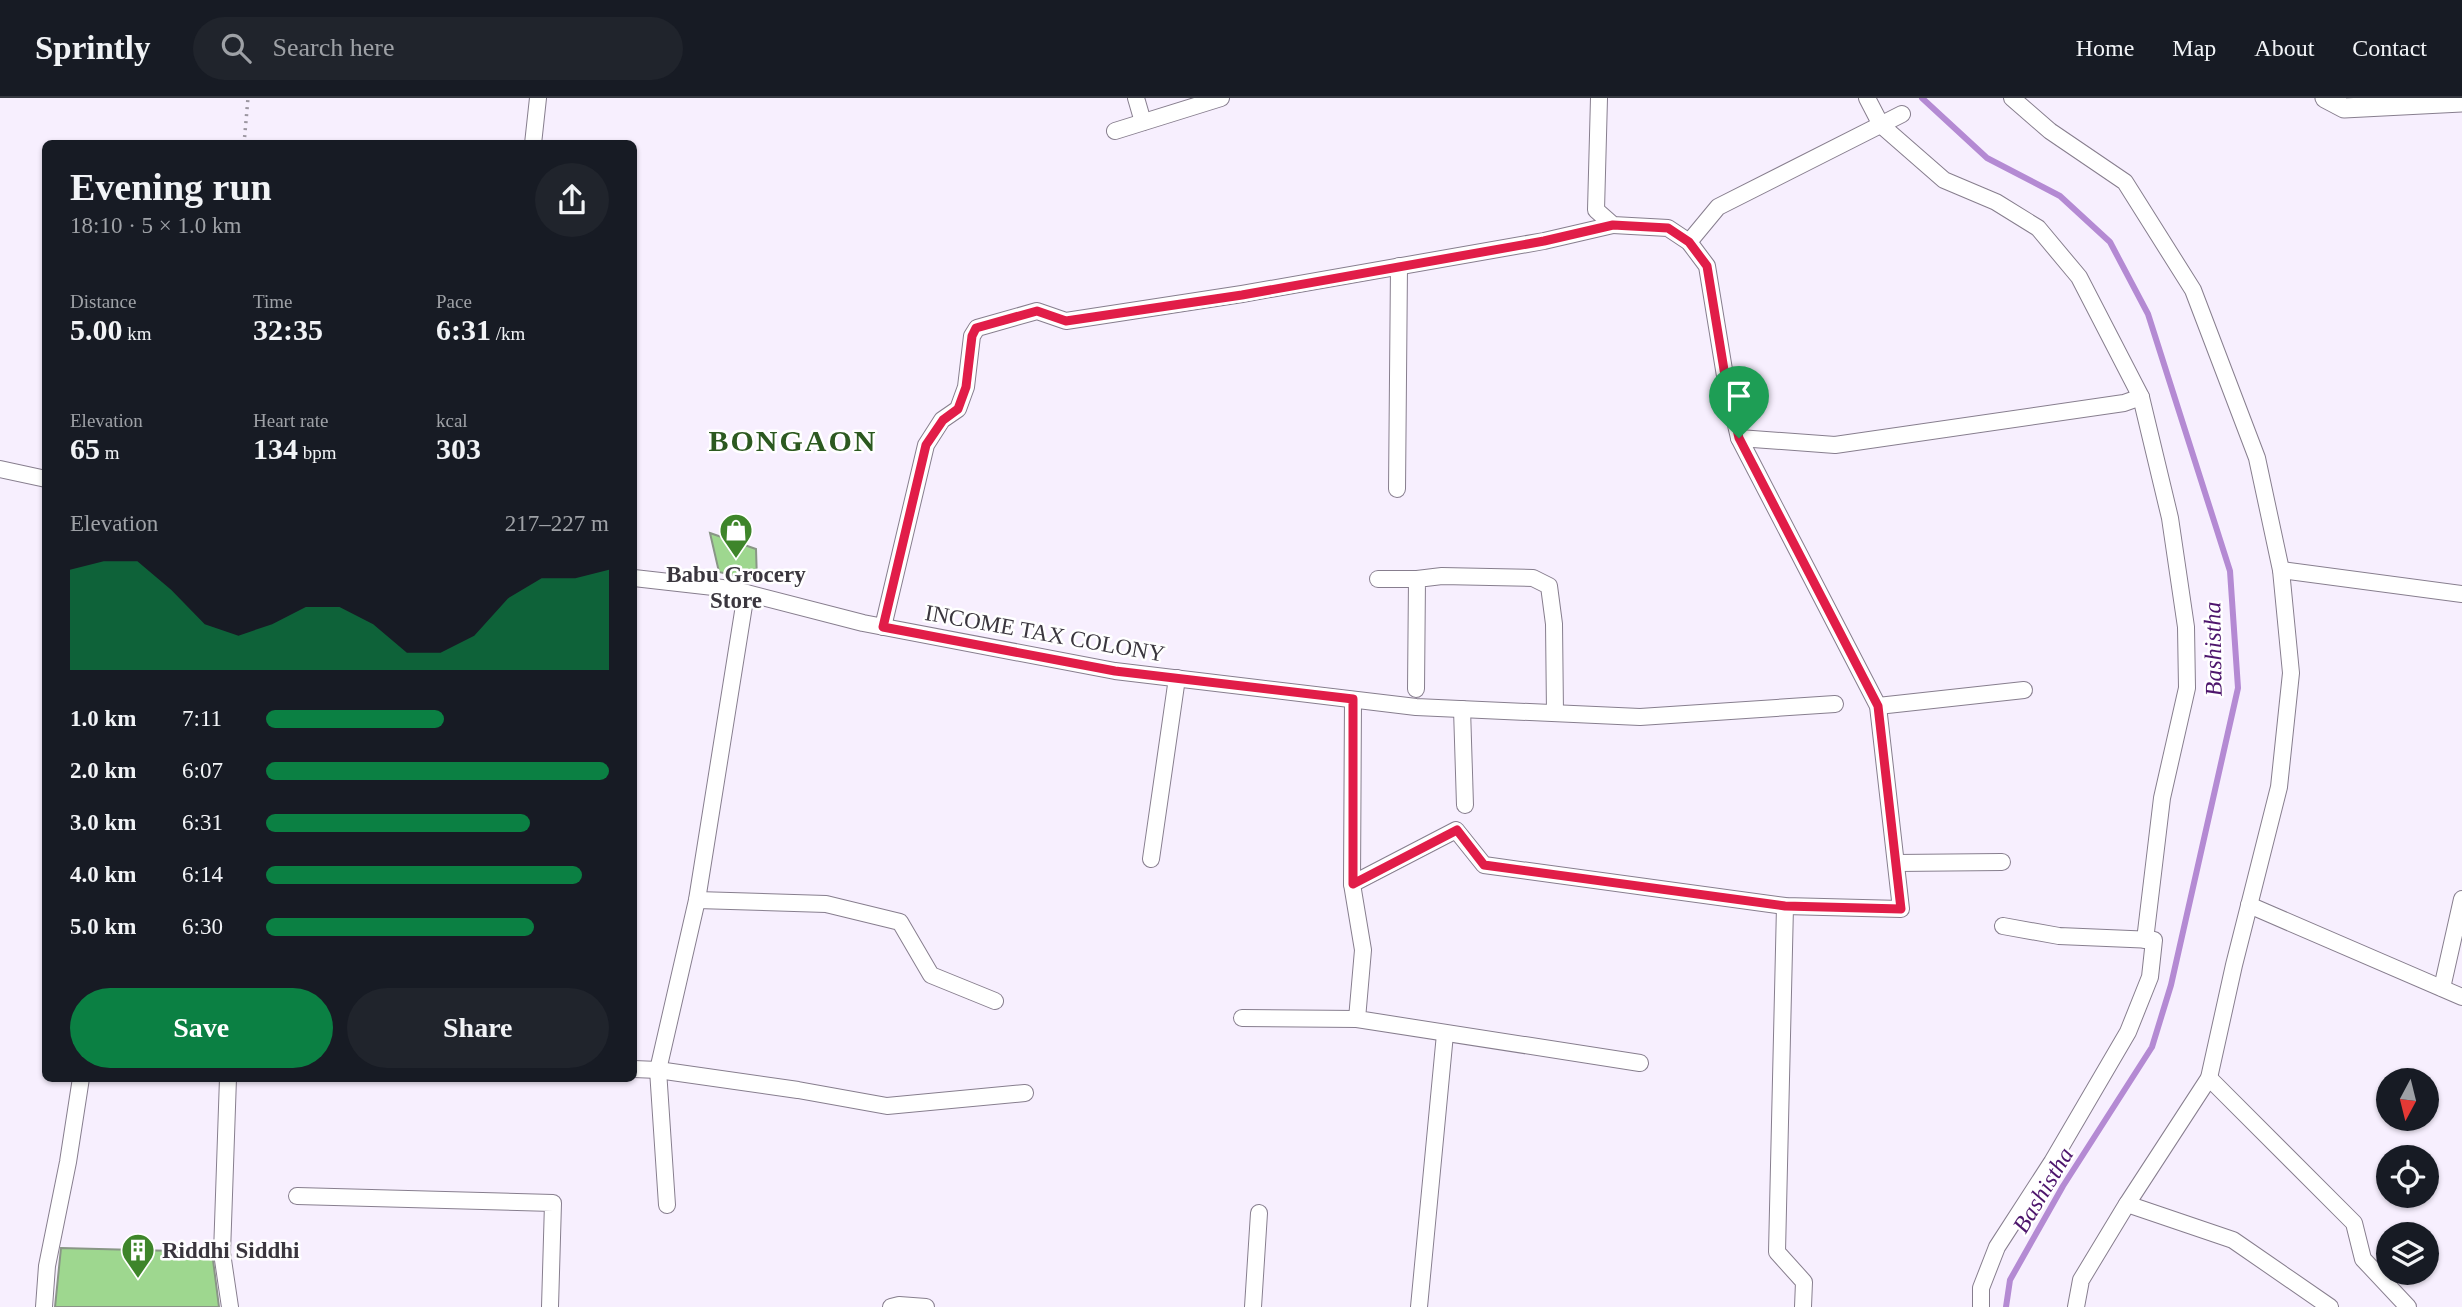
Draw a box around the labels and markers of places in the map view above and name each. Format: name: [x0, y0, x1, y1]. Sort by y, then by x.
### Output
pin: [1709, 366, 1769, 438]
shop icon: Babu Grocery Store: [717, 511, 755, 560]
place label: Babu Grocery Store: [666, 562, 806, 613]
building icon: Riddhi Siddhi: [119, 1231, 157, 1280]
place label: Riddhi Siddhi: [162, 1238, 300, 1263]

